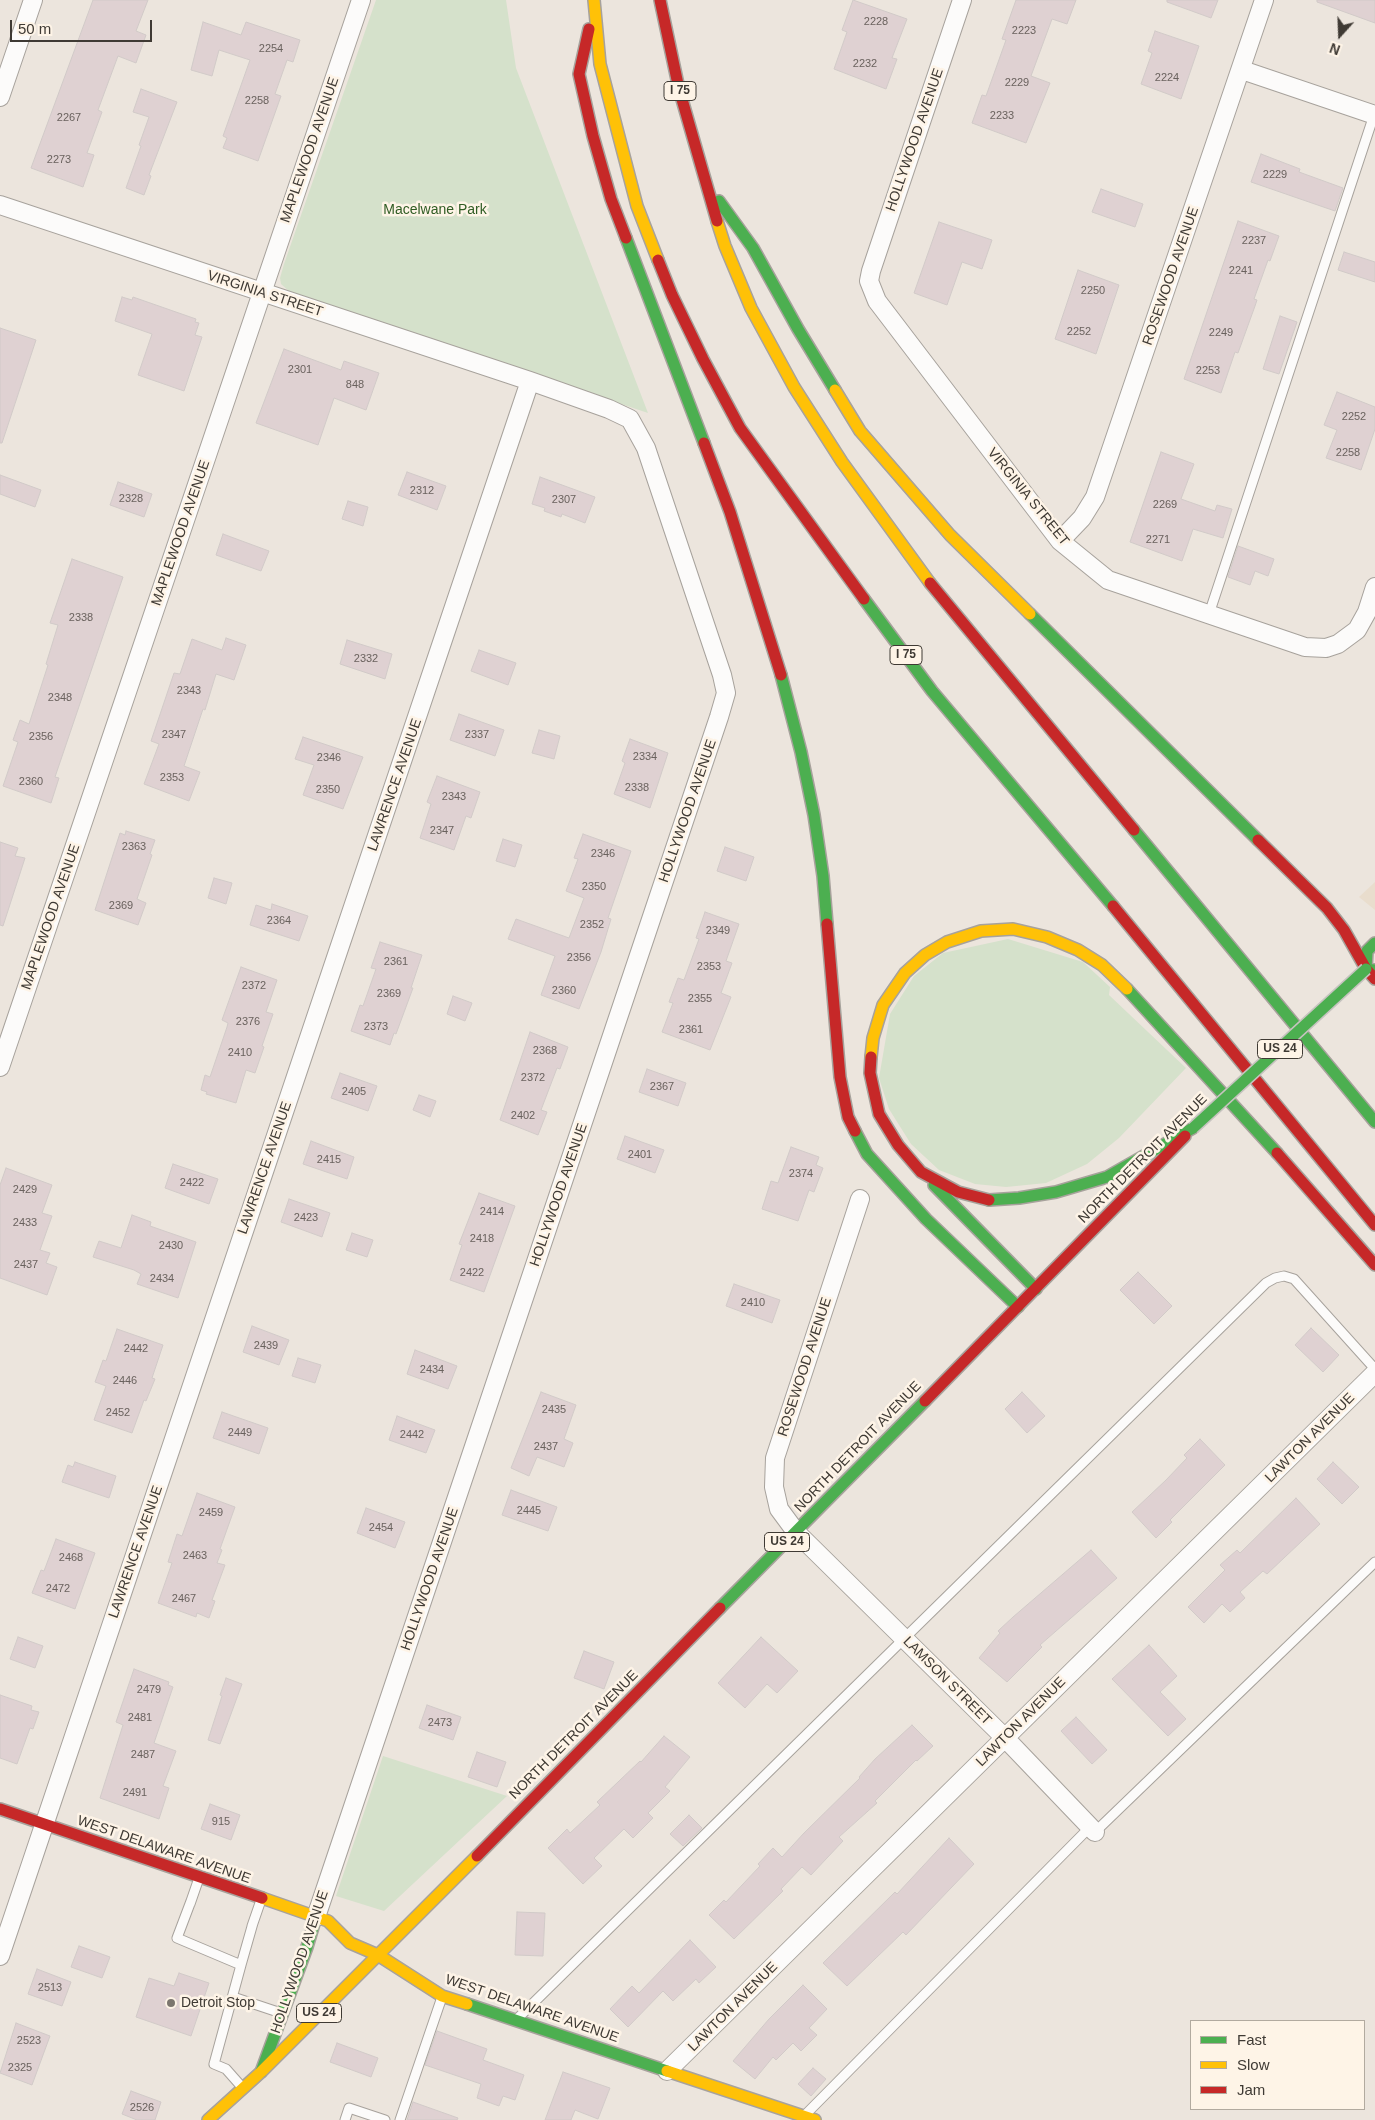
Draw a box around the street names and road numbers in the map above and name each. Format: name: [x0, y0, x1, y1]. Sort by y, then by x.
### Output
street label: HOLLYWOOD AVENUE: [883, 66, 947, 214]
street label: MAPLEWOOD AVENUE: [277, 75, 343, 225]
road number: I 75: [664, 82, 696, 100]
street label: ROSEWOOD AVENUE: [1139, 205, 1203, 347]
street label: VIRGINIA STREET: [205, 267, 325, 321]
street label: VIRGINIA STREET: [984, 445, 1072, 549]
street label: MAPLEWOOD AVENUE: [148, 458, 214, 608]
road number: I 75: [890, 646, 922, 664]
street label: LAWRENCE AVENUE: [364, 716, 426, 854]
street label: HOLLYWOOD AVENUE: [656, 737, 720, 885]
street label: MAPLEWOOD AVENUE: [18, 842, 84, 992]
road number: US 24: [1258, 1040, 1302, 1058]
street label: NORTH DETROIT AVENUE: [1075, 1091, 1211, 1227]
street label: LAWRENCE AVENUE: [234, 1099, 296, 1237]
street label: HOLLYWOOD AVENUE: [527, 1121, 591, 1269]
street label: ROSEWOOD AVENUE: [775, 1295, 835, 1439]
street label: NORTH DETROIT AVENUE: [791, 1378, 925, 1516]
street label: LAWTON AVENUE: [1262, 1390, 1358, 1486]
street label: LAWRENCE AVENUE: [105, 1483, 167, 1621]
street label: HOLLYWOOD AVENUE: [398, 1505, 462, 1653]
road number: US 24: [764, 1532, 810, 1551]
street label: LAMSON STREET: [899, 1633, 995, 1729]
street label: NORTH DETROIT AVENUE: [506, 1667, 642, 1803]
street label: LAWTON AVENUE: [973, 1674, 1069, 1770]
street label: WEST DELAWARE AVENUE: [75, 1812, 253, 1888]
street label: HOLLYWOOD AVENUE: [268, 1888, 332, 2036]
street label: LAWTON AVENUE: [685, 1959, 781, 2055]
street label: WEST DELAWARE AVENUE: [443, 1971, 621, 2047]
road number: US 24: [296, 2004, 342, 2022]

